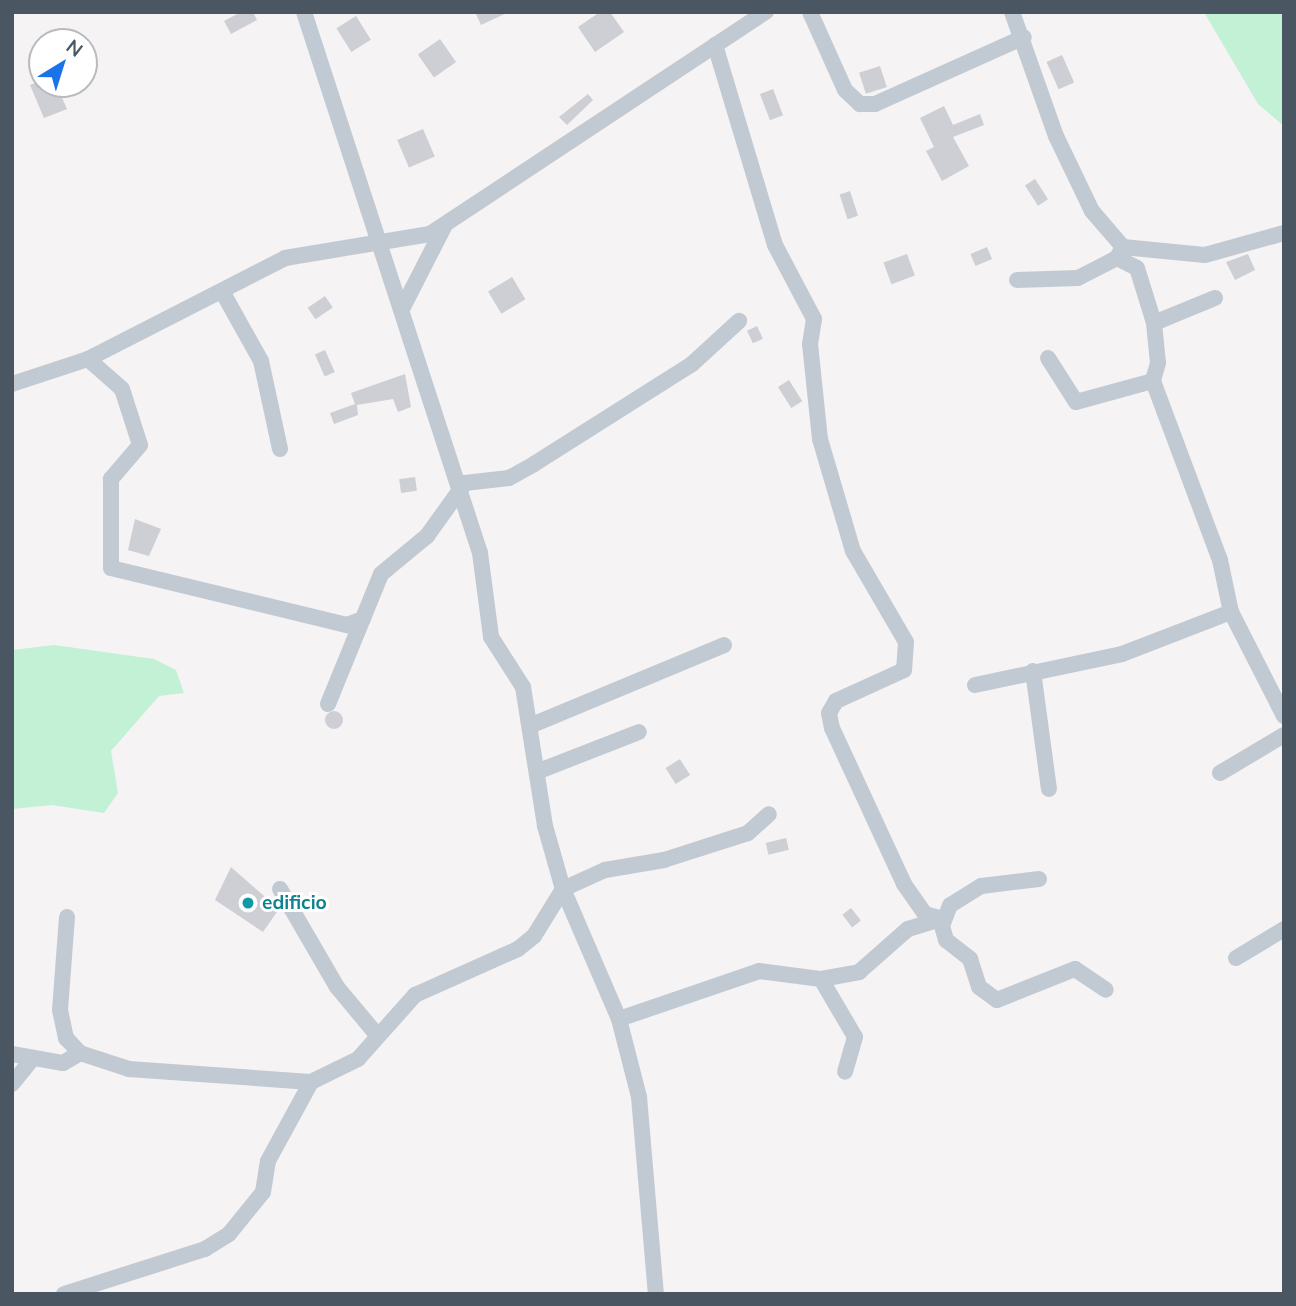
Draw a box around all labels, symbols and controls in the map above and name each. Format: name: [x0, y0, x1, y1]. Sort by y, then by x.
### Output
north arrow: [28, 28, 98, 98]
text: N: [62, 34, 88, 62]
place label: edificio: [262, 892, 327, 914]
marker: edificio: [240, 895, 256, 911]

